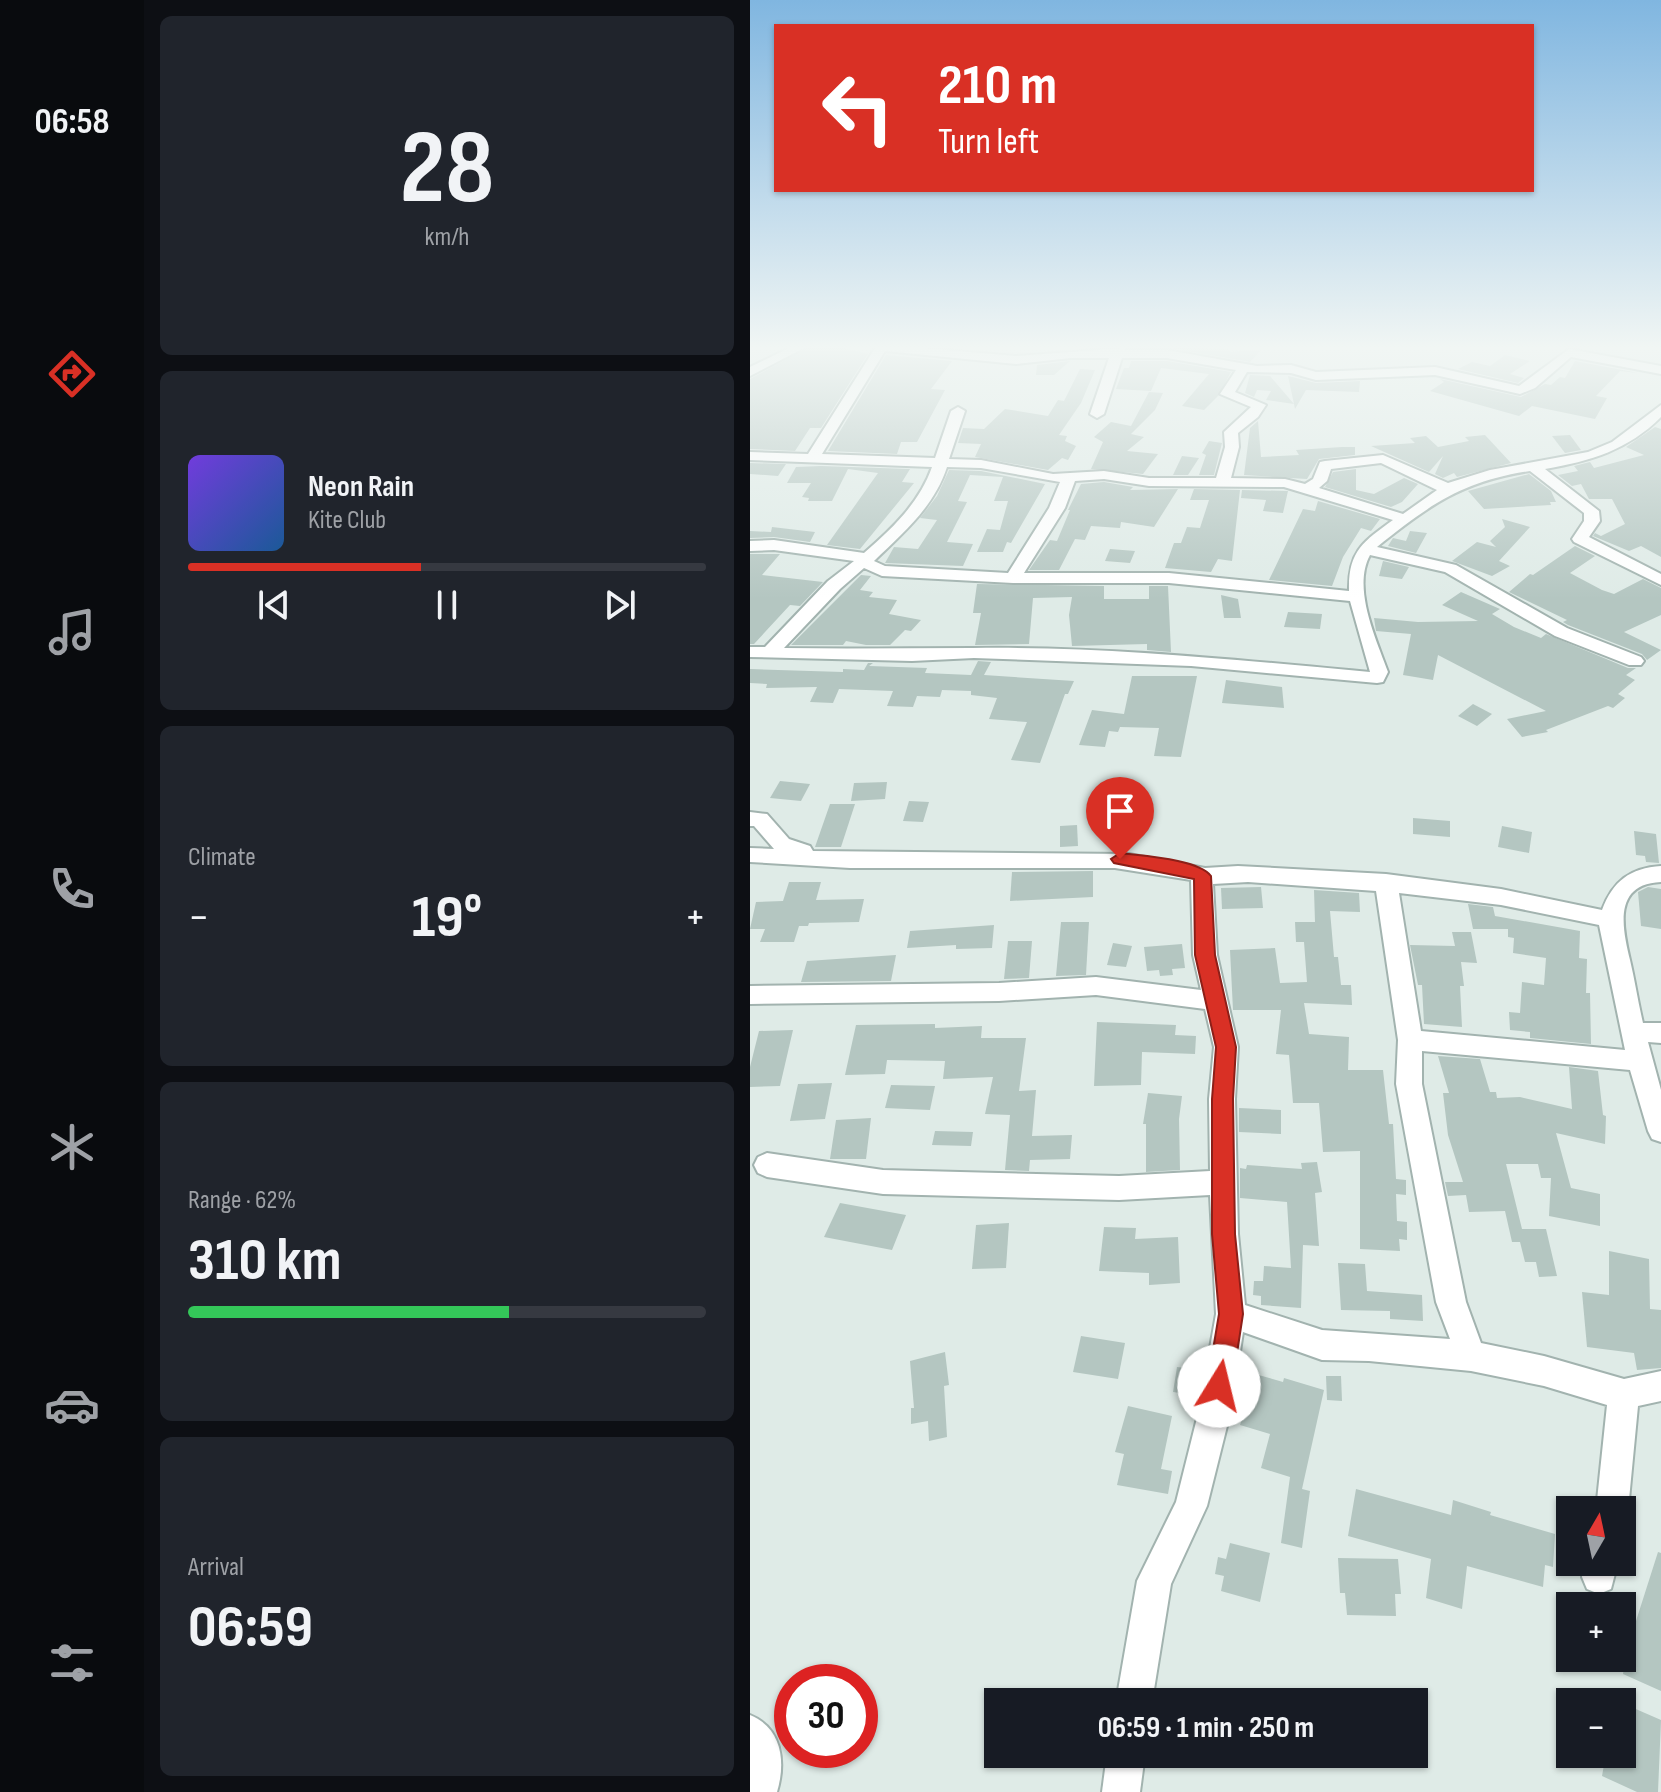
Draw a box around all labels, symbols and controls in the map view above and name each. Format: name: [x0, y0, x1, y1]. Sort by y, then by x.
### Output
text: 210 m: [938, 53, 1057, 120]
icon: left: [806, 56, 910, 160]
text: 06:58: [35, 101, 109, 144]
text: 28: [400, 107, 494, 232]
text: Turn left: [938, 121, 1039, 164]
text: km/h: [425, 222, 469, 253]
icon: directions: [44, 346, 100, 402]
text: Neon Rain: [308, 469, 414, 505]
text: Kite Club: [308, 505, 386, 536]
icon: previous: [252, 583, 296, 627]
icon: pause: [425, 583, 469, 627]
icon: next: [598, 583, 642, 627]
icon: music: [44, 604, 100, 660]
pin: [1086, 777, 1154, 859]
icon: arrive: [1098, 789, 1142, 833]
text: Climate: [188, 842, 256, 873]
icon: phone: [44, 861, 100, 917]
text: 19°: [412, 882, 482, 954]
text: −: [188, 891, 210, 944]
text: +: [684, 891, 706, 944]
icon: climate: [44, 1119, 100, 1175]
text: Range · 62%: [188, 1185, 296, 1216]
text: 310 km: [188, 1225, 341, 1297]
position arrow: [1177, 1344, 1261, 1428]
icon: car: [44, 1377, 100, 1433]
north arrow: [1556, 1496, 1636, 1576]
map controls: [1556, 1496, 1636, 1768]
text: Arrival: [188, 1552, 244, 1583]
text: 06:59: [188, 1592, 313, 1664]
button: +: [1556, 1592, 1636, 1672]
icon: filters: [44, 1635, 100, 1691]
speed limit sign: 30: [774, 1664, 878, 1768]
button: −: [1556, 1688, 1636, 1768]
text: 06:59 · 1 min · 250 m: [1098, 1710, 1314, 1746]

